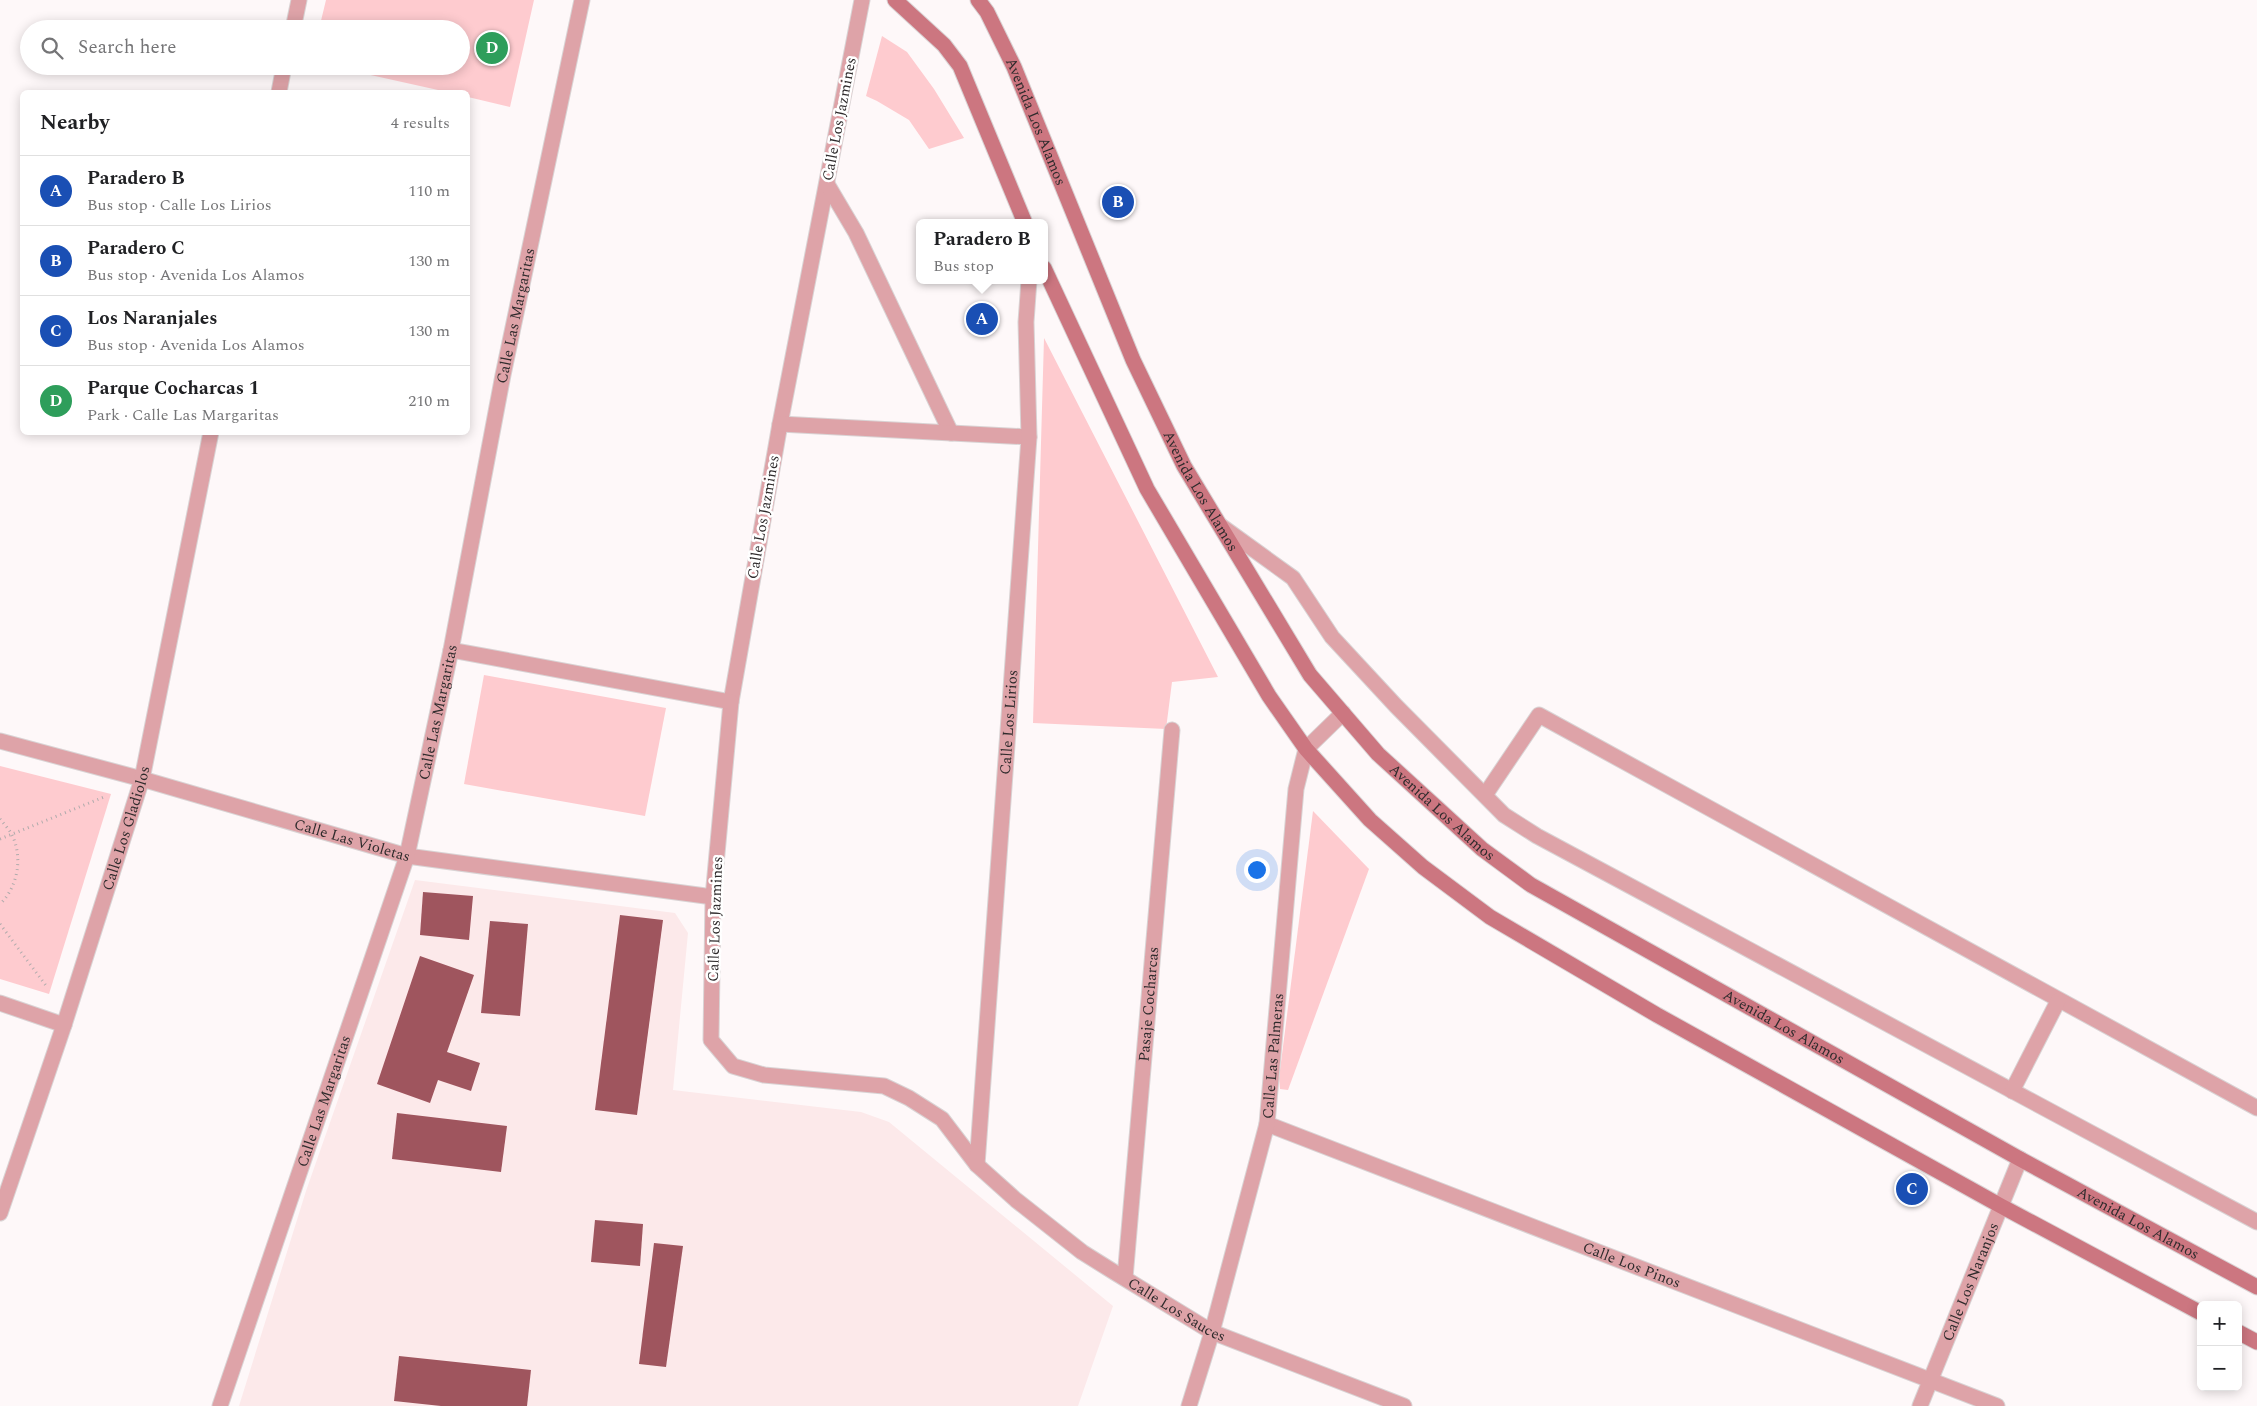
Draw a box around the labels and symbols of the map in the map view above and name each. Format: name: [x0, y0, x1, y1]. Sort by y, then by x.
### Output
pin: D: [476, 29, 508, 67]
street label: Avenida Los Alamos: [999, 54, 1072, 189]
street label: Calle Los Jazmines: [816, 55, 863, 183]
pin: B: [1102, 183, 1134, 221]
street label: Calle Las Margaritas: [491, 246, 541, 386]
pin: A: [966, 300, 998, 338]
street label: Avenida Los Alamos: [1157, 427, 1244, 556]
street label: Calle Los Jazmines: [741, 453, 786, 581]
street label: Calle Las Margaritas: [413, 643, 464, 782]
street label: Calle Los Lirios: [994, 669, 1024, 776]
street label: Avenida Los Alamos: [1384, 758, 1500, 867]
street label: Calle Los Gladiolos: [96, 764, 156, 894]
street label: Calle Las Violetas: [291, 813, 413, 868]
street label: Calle Los Jazmines: [702, 856, 729, 982]
your location: [1244, 857, 1270, 883]
street label: Pasaje Cocharcas: [1133, 946, 1165, 1063]
street label: Avenida Los Alamos: [1719, 984, 1849, 1070]
street label: Calle Las Palmeras: [1256, 992, 1290, 1120]
street label: Calle Las Margaritas: [291, 1032, 357, 1170]
pin: C: [1896, 1170, 1928, 1208]
street label: Avenida Los Alamos: [2073, 1181, 2203, 1266]
street label: Calle Los Naranjos: [1936, 1219, 2005, 1345]
street label: Calle Los Pinos: [1579, 1236, 1684, 1295]
street label: Calle Los Sauces: [1123, 1272, 1229, 1348]

